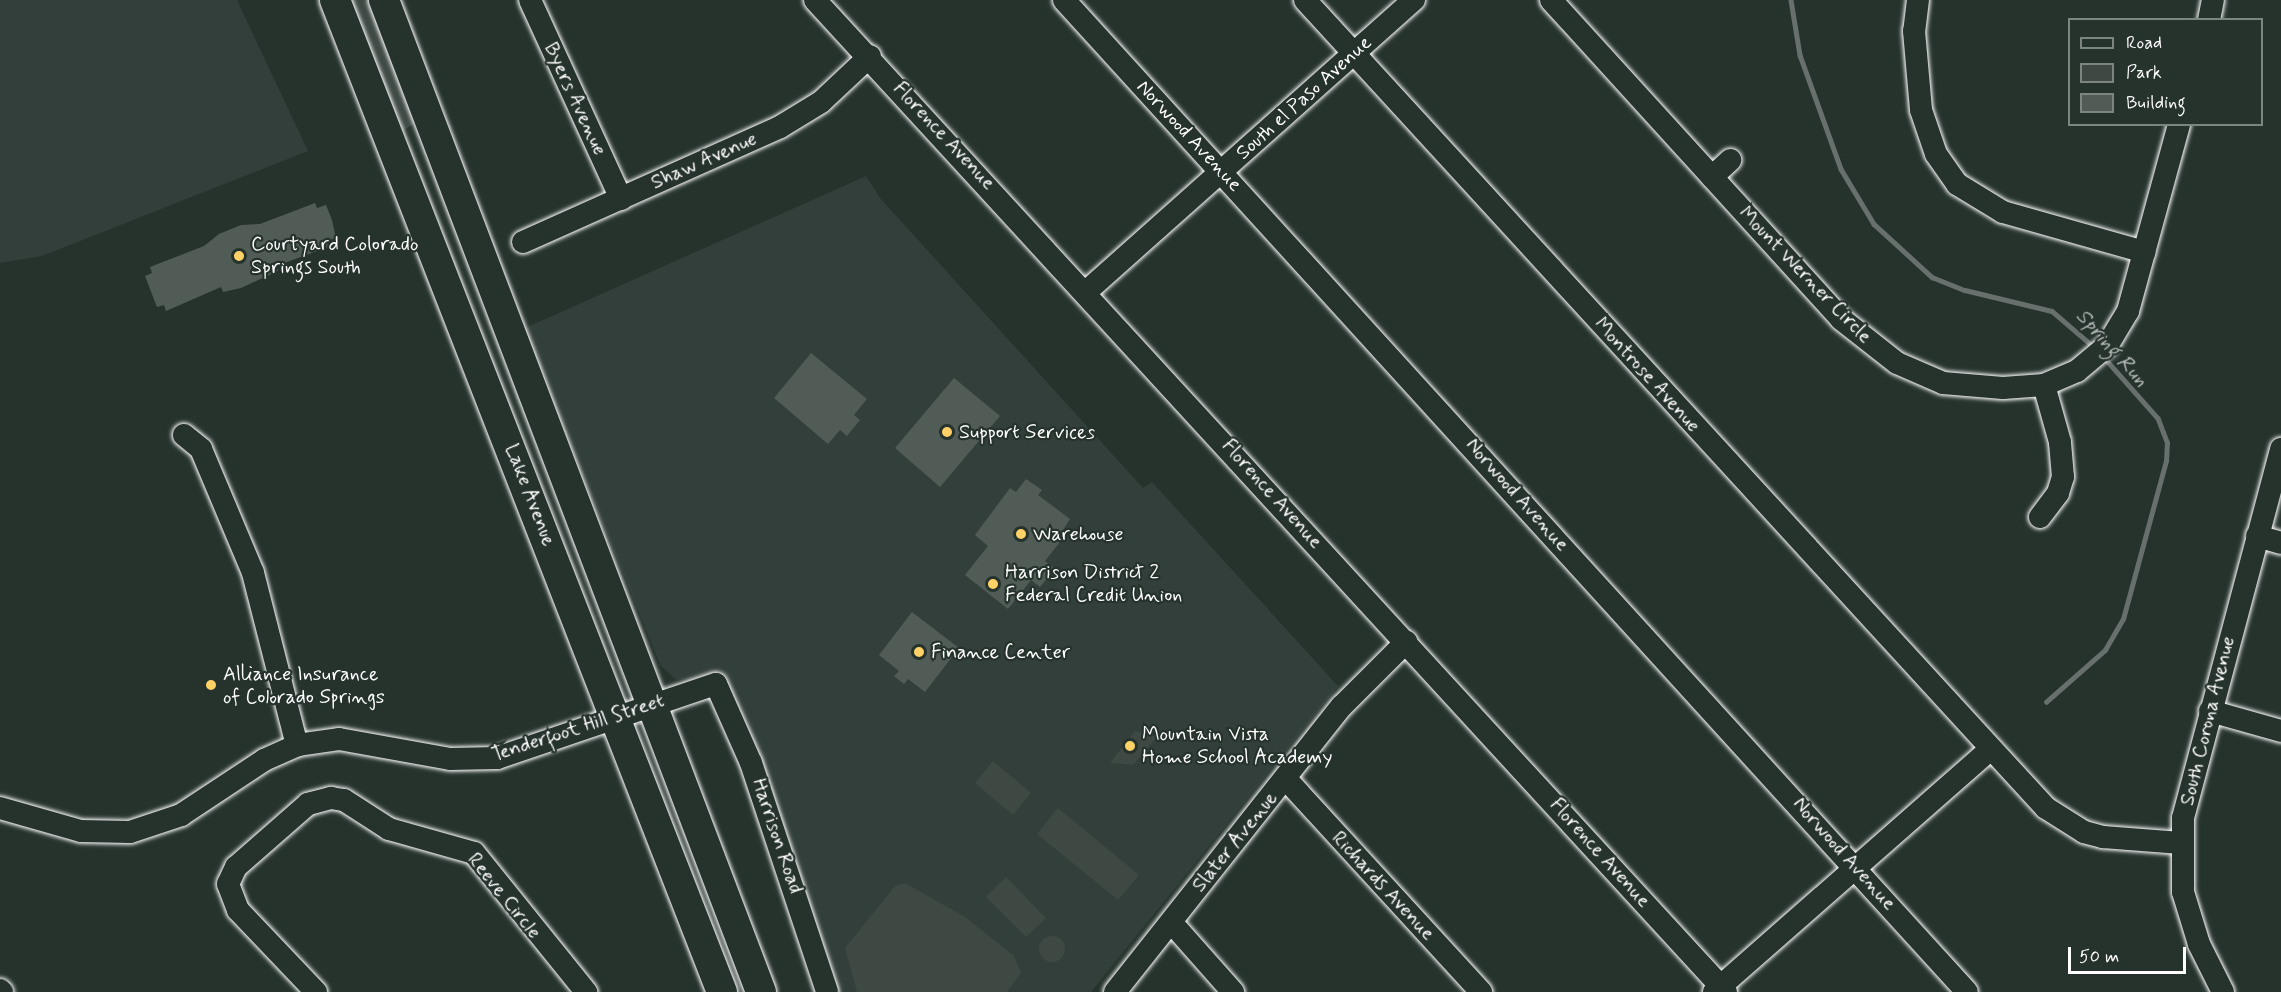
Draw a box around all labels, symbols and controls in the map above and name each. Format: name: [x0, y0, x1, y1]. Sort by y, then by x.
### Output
legend: [2068, 18, 2263, 126]
street label: South el Paso Avenue: [1231, 30, 1377, 166]
text: Road: [2126, 31, 2162, 55]
street label: Byers Avenue: [539, 40, 611, 158]
text: Park: [2126, 61, 2162, 85]
street label: Florence Avenue: [888, 77, 1000, 195]
street label: Norwood Avenue: [1133, 77, 1245, 195]
text: Building: [2126, 91, 2186, 115]
street label: Shaw Avenue: [646, 127, 762, 195]
street label: Mount Werner Circle: [1733, 201, 1877, 349]
place label: Courtyard Colorado Springs South: [251, 232, 418, 279]
marker: Courtyard Colorado Springs South: [232, 249, 246, 263]
water label: Spring Run: [2071, 304, 2153, 392]
street label: Montrose Avenue: [1588, 312, 1706, 438]
place label: Support Services: [959, 420, 1094, 444]
marker: Support Services: [940, 425, 954, 439]
street label: Florence Avenue: [1217, 434, 1327, 554]
street label: Norwood Avenue: [1462, 436, 1572, 554]
street label: Lake Avenue: [499, 439, 561, 551]
place label: Warehouse: [1033, 522, 1123, 546]
marker: Warehouse: [1014, 527, 1028, 541]
place label: Harrison District 2 Federal Credit Union: [1005, 560, 1185, 607]
marker: Harrison District 2 Federal Credit Union: [986, 577, 1000, 591]
street label: South Corona Avenue: [2175, 633, 2241, 809]
place label: Finance Center: [931, 640, 1066, 664]
marker: Finance Center: [912, 645, 926, 659]
place label: Alliance Insurance of Colorado Springs: [223, 662, 386, 709]
marker: Alliance Insurance of Colorado Springs: [204, 678, 218, 692]
street label: Tenderfoot Hill Street: [486, 688, 670, 768]
place label: Mountain Vista Home School Academy: [1142, 722, 1336, 769]
marker: Mountain Vista Home School Academy: [1123, 739, 1137, 753]
street label: Harrison Road: [746, 776, 808, 896]
street label: Slater Avenue: [1188, 788, 1282, 896]
street label: Florence Avenue: [1545, 793, 1655, 913]
street label: Norwood Avenue: [1789, 795, 1899, 913]
street label: Richards Avenue: [1326, 827, 1440, 945]
street label: Reeve Circle: [462, 848, 546, 944]
scale bar: [2071, 935, 2190, 973]
text: 50 m: [2079, 945, 2119, 969]

